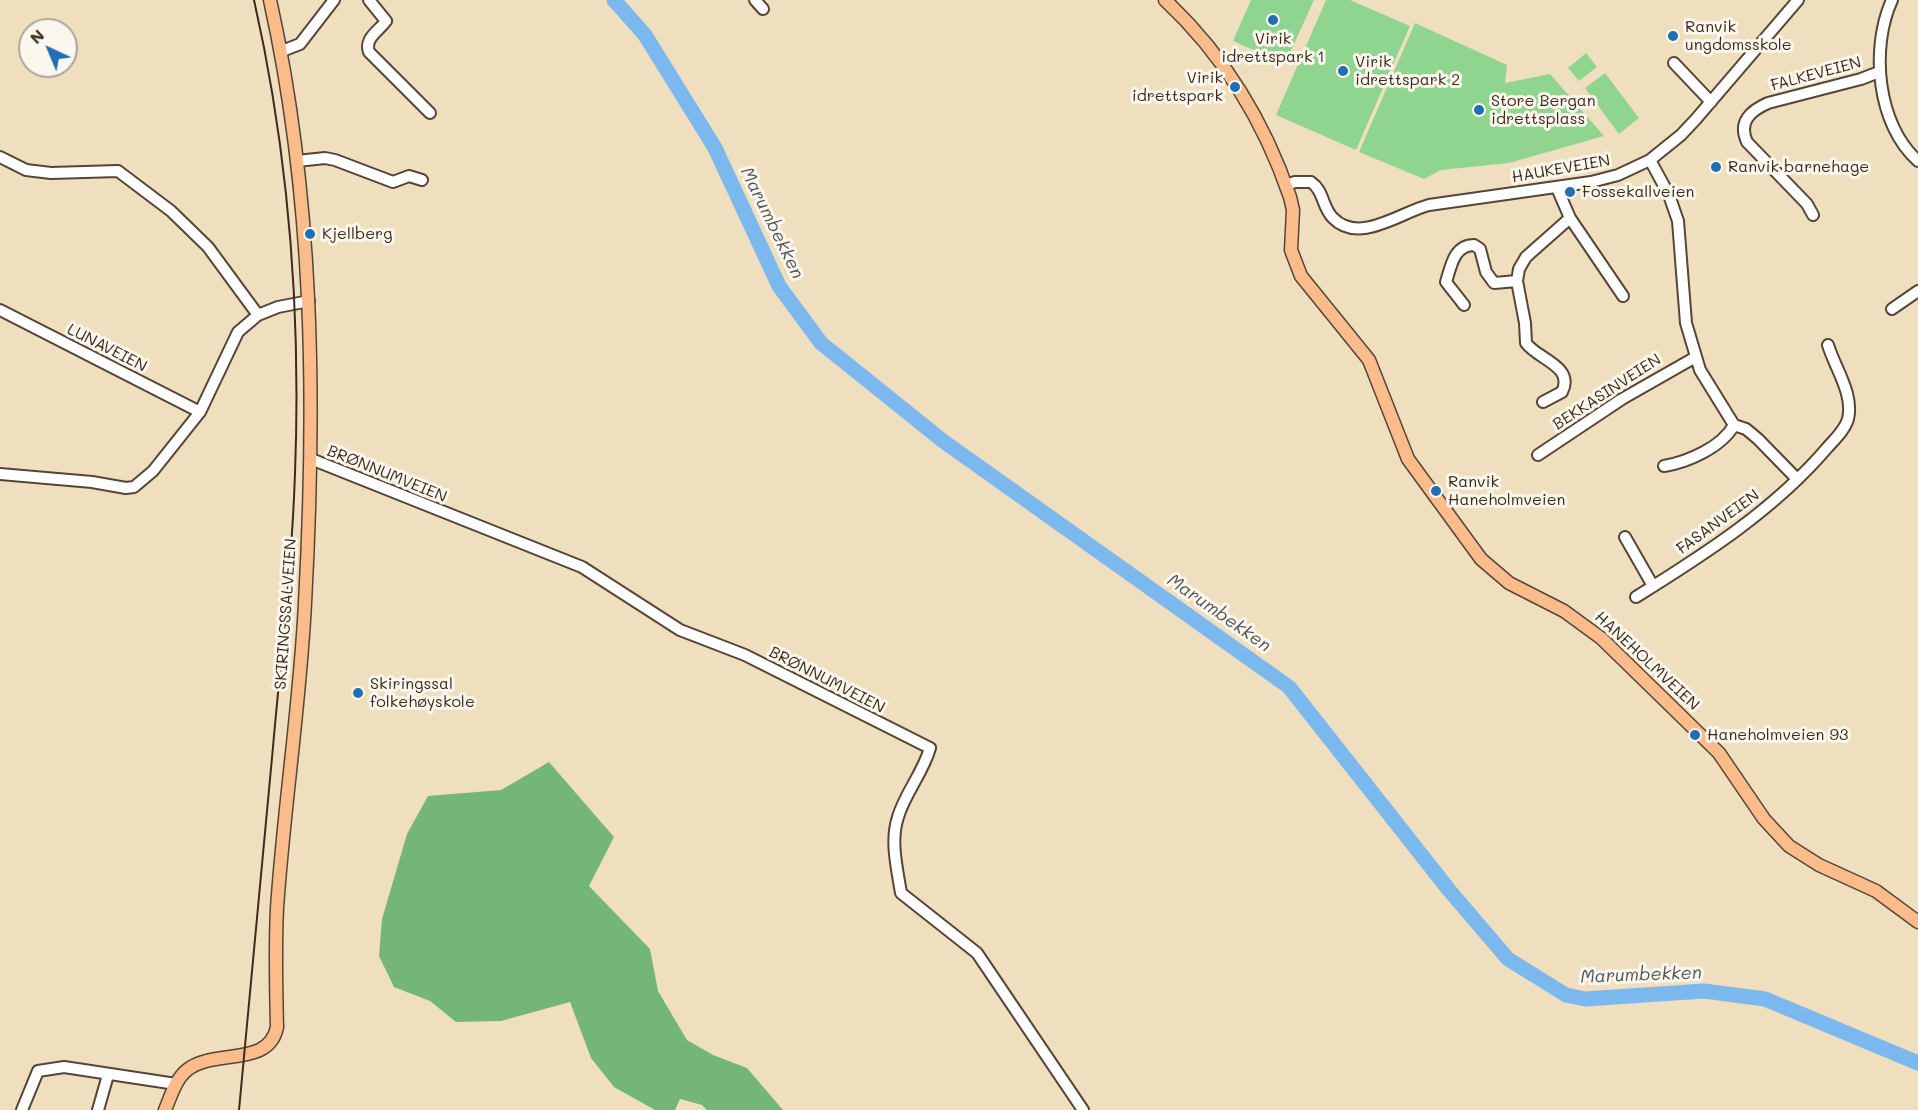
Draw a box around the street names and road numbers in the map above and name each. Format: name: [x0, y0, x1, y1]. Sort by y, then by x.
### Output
street label: FALKEVEIEN: [1769, 53, 1863, 95]
street label: HAUKEVEIEN: [1510, 151, 1612, 187]
street label: LUNAVEIEN: [64, 320, 150, 376]
street label: BEKKASINVEIEN: [1549, 350, 1665, 434]
street label: BRØNNUMVEIEN: [324, 441, 450, 507]
street label: FASANVEIEN: [1673, 486, 1763, 558]
street label: SKIRINGSSALVEIEN: [271, 538, 301, 690]
street label: HANEHOLMVEIEN: [1591, 608, 1703, 714]
street label: BRØNNUMVEIEN: [766, 643, 888, 717]

